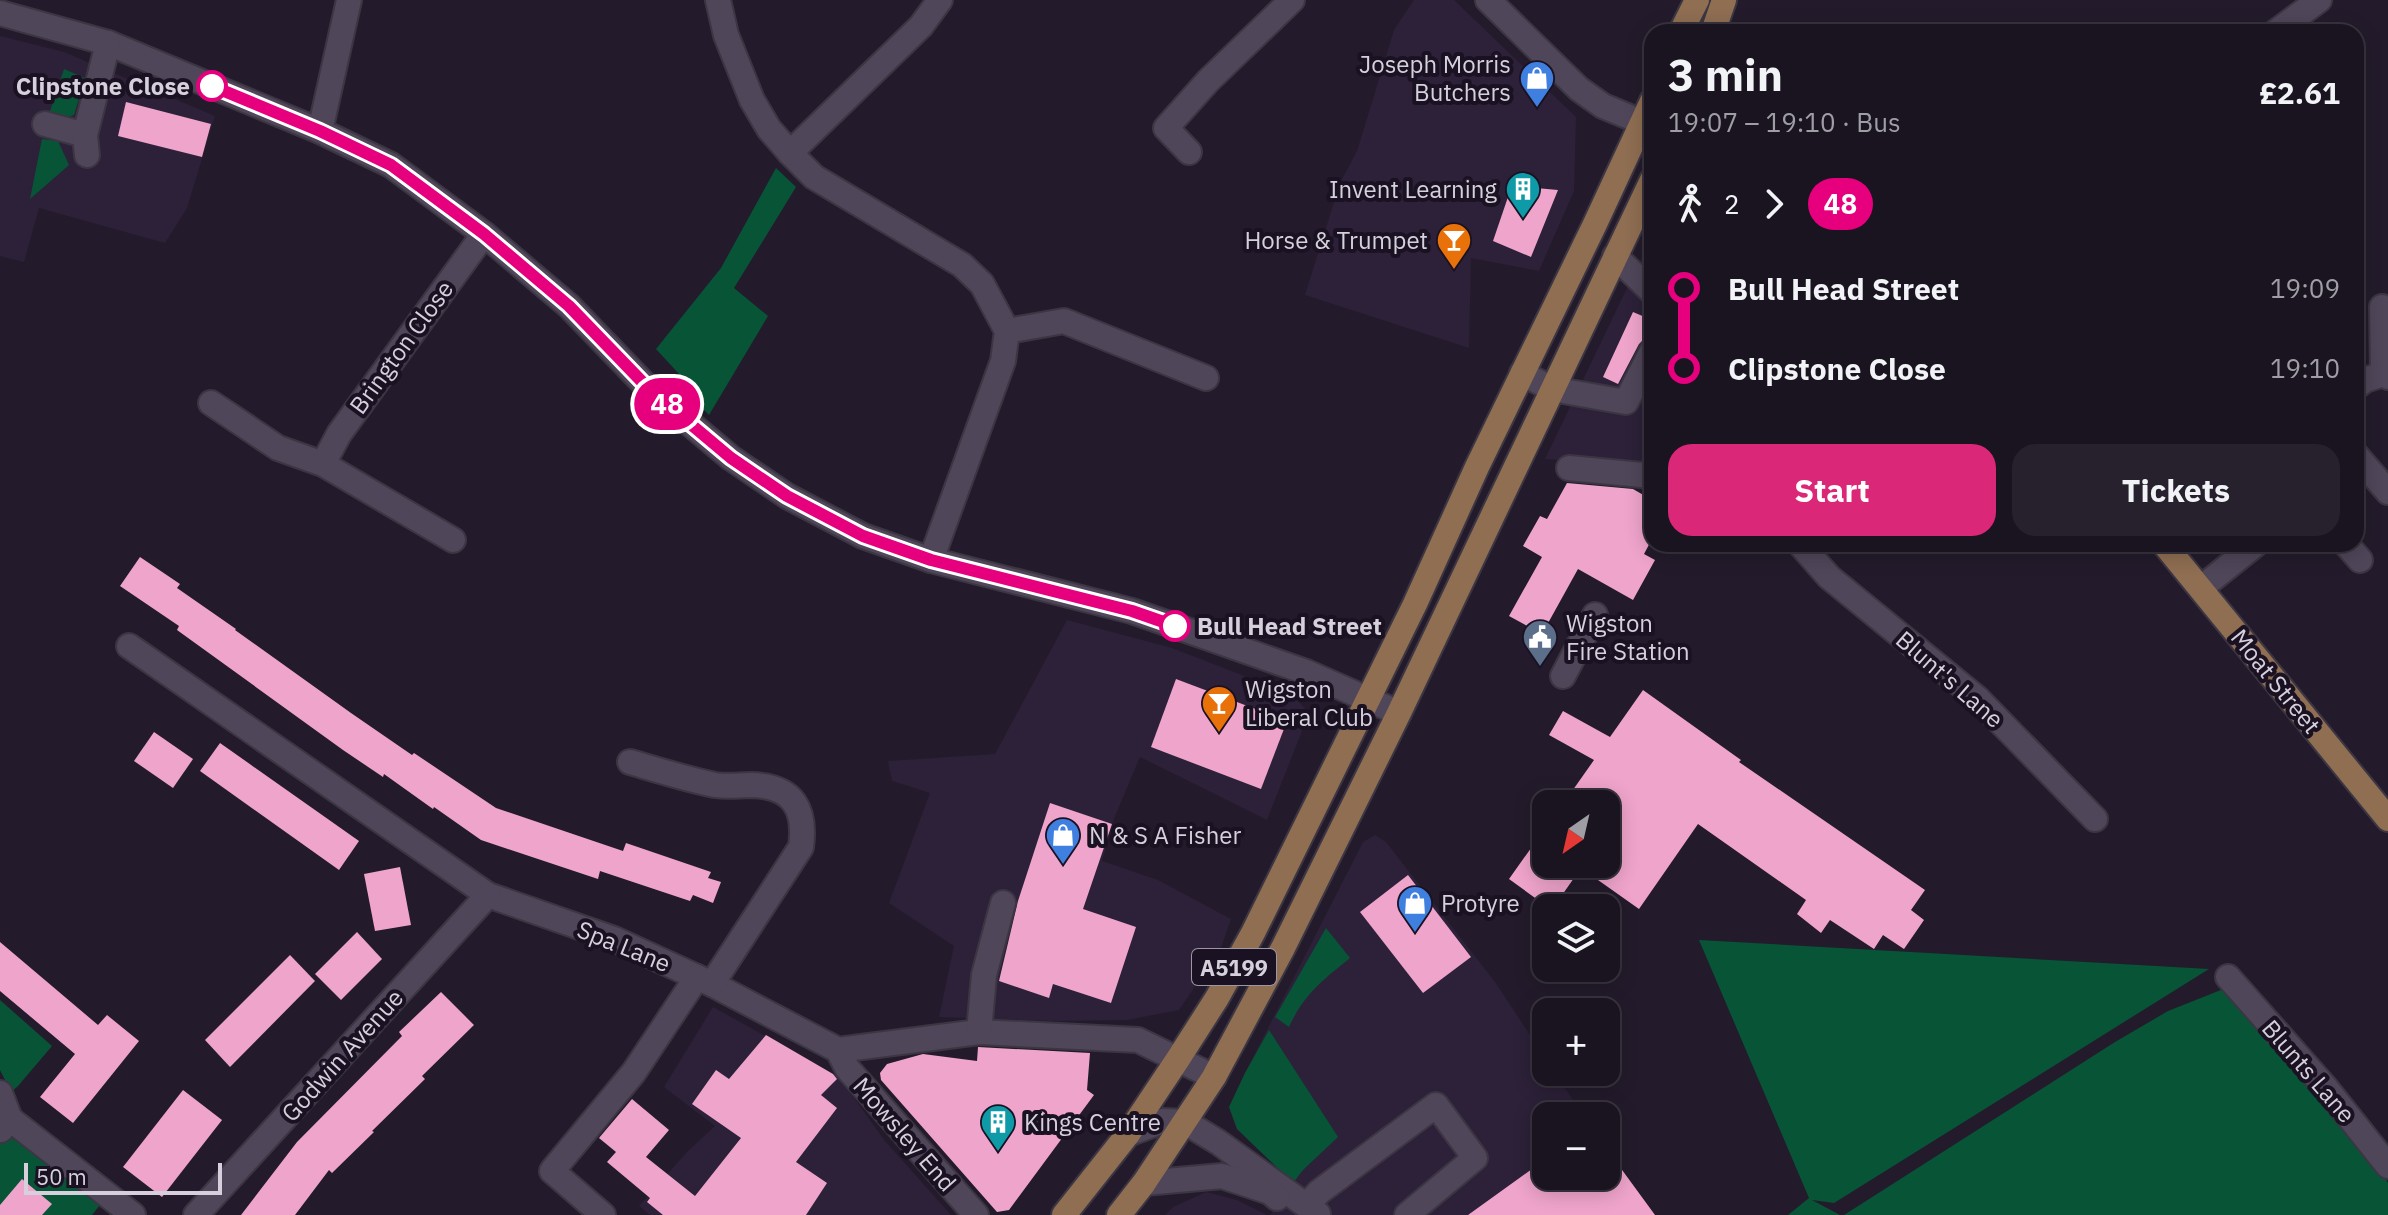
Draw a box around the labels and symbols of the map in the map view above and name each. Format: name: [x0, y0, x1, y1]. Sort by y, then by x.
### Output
place label: Joseph Morris Butchers: [1359, 48, 1511, 108]
shop icon: Joseph Morris Butchers: [1518, 59, 1556, 109]
place label: Clipstone Close: [16, 70, 190, 102]
marker: Clipstone Close: [197, 71, 227, 101]
building icon: Invent Learning: [1504, 170, 1542, 220]
place label: Invent Learning: [1329, 173, 1497, 205]
bar icon: Horse & Trumpet: [1435, 221, 1473, 271]
place label: Horse & Trumpet: [1244, 224, 1428, 256]
street label: Brington Close: [342, 274, 460, 420]
line badge: 48: [631, 378, 703, 430]
place label: Wigston Fire Station: [1566, 607, 1690, 667]
place label: Bull Head Street: [1197, 610, 1382, 642]
marker: Bull Head Street: [1160, 611, 1190, 641]
public building icon: Wigston Fire Station: [1521, 618, 1559, 668]
street label: Moat Street: [2224, 622, 2328, 740]
street label: Blunt's Lane: [1889, 623, 2011, 735]
place label: Wigston Liberal Club: [1245, 673, 1373, 733]
bar icon: Wigston Liberal Club: [1200, 684, 1238, 734]
north arrow: [1532, 790, 1620, 878]
shop icon: N & S A Fisher: [1044, 816, 1082, 866]
place label: N & S A Fisher: [1089, 819, 1242, 851]
shop icon: Protyre: [1396, 884, 1434, 934]
place label: Protyre: [1441, 887, 1520, 919]
street label: Spa Lane: [573, 913, 675, 979]
road number: A5199: [1192, 949, 1276, 985]
street label: Godwin Avenue: [274, 982, 410, 1128]
street label: Blunts Lane: [2255, 1013, 2363, 1129]
street label: Mowsley End: [846, 1070, 964, 1198]
building icon: Kings Centre: [979, 1103, 1017, 1153]
place label: Kings Centre: [1024, 1106, 1161, 1138]
scale bar: [24, 1159, 222, 1195]

